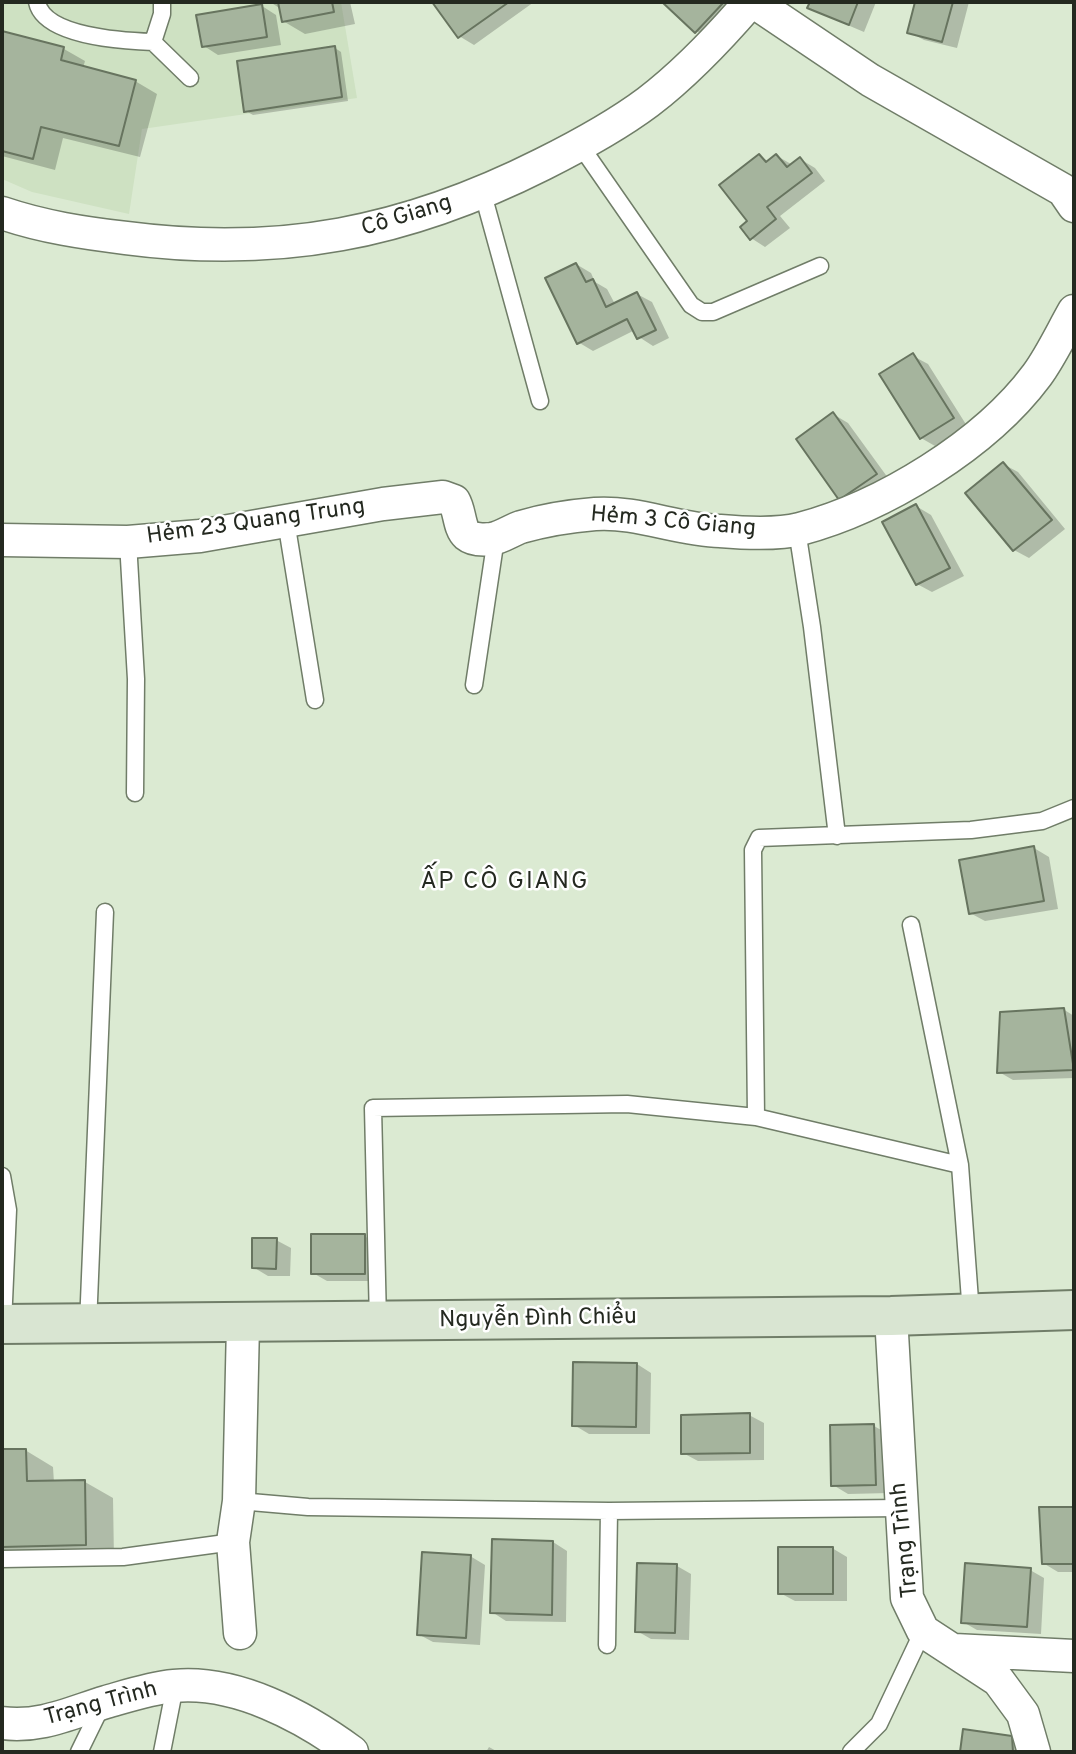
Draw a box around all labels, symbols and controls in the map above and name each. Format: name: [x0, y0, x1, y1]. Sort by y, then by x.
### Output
street label: Cô Giang: [358, 190, 456, 244]
street label: Hẻm 23 Quang Trung: [145, 494, 367, 552]
street label: Hẻm 3 Cô Giang: [589, 502, 757, 544]
district label: ẤP CÔ GIANG: [422, 869, 588, 897]
street label: Nguyễn Đình Chiểu: [439, 1304, 637, 1336]
street label: Trạng Trình: [886, 1481, 926, 1599]
street label: Trạng Trình: [41, 1677, 161, 1733]

